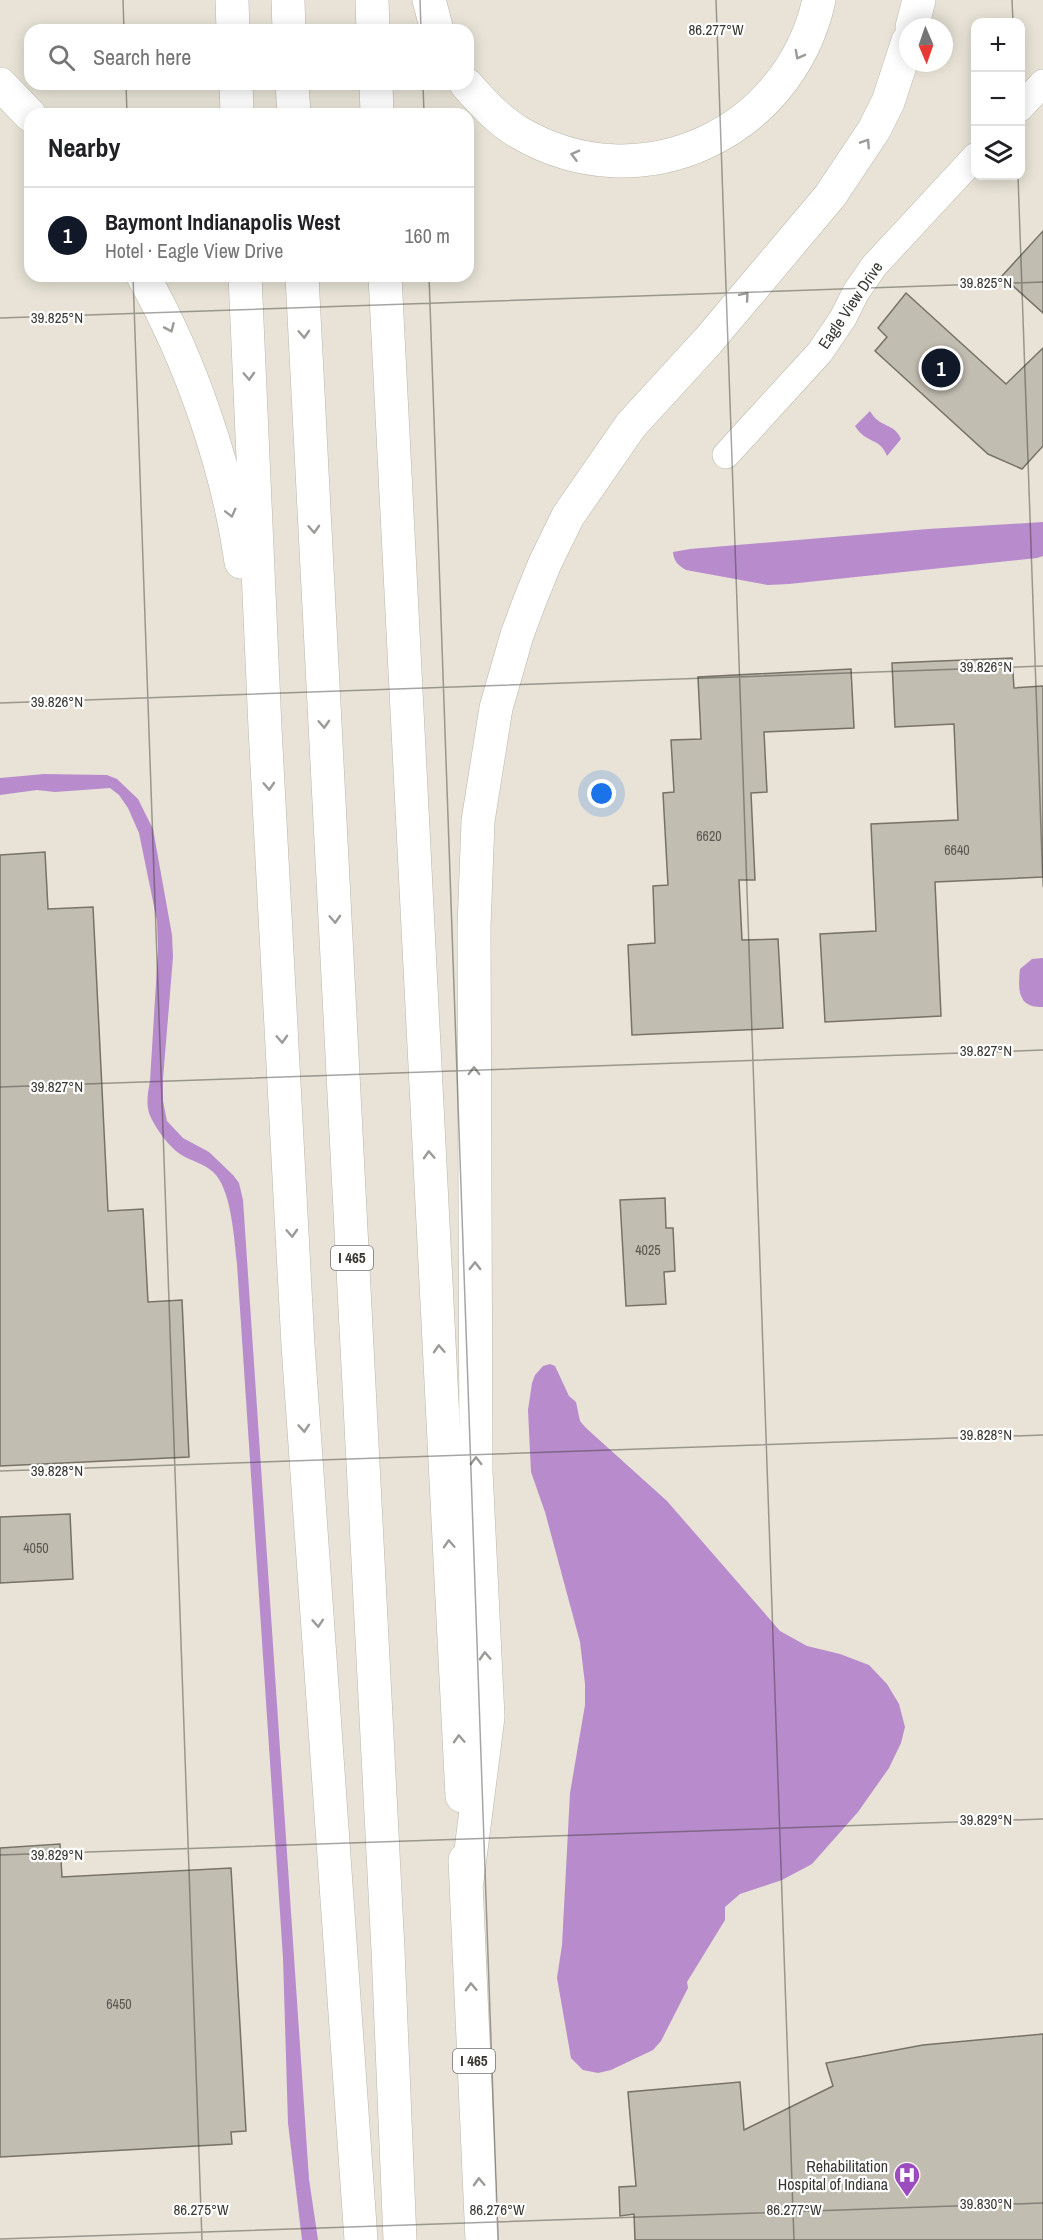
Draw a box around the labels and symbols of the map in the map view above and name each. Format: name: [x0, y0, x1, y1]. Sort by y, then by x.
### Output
north arrow: [899, 18, 953, 72]
text: 86.277°W: [688, 19, 744, 40]
one-way arrow: [795, 48, 806, 59]
one-way arrow: [858, 139, 869, 150]
one-way arrow: [570, 150, 580, 163]
street label: Eagle View Drive: [813, 257, 887, 353]
text: 39.825°N: [960, 272, 1012, 293]
one-way arrow: [738, 292, 749, 303]
text: 39.825°N: [31, 307, 83, 328]
one-way arrow: [162, 322, 174, 333]
one-way arrow: [298, 330, 311, 339]
pin: 1: [922, 346, 960, 391]
one-way arrow: [243, 372, 256, 381]
one-way arrow: [224, 508, 237, 518]
one-way arrow: [308, 525, 321, 534]
text: 39.826°N: [960, 656, 1012, 677]
text: 39.826°N: [31, 691, 83, 712]
one-way arrow: [318, 719, 331, 728]
your location: [587, 779, 616, 808]
one-way arrow: [262, 781, 275, 790]
house number: 6620: [696, 827, 722, 845]
house number: 6640: [944, 841, 970, 859]
one-way arrow: [328, 914, 341, 923]
one-way arrow: [275, 1034, 288, 1043]
text: 39.827°N: [960, 1040, 1012, 1061]
one-way arrow: [468, 1067, 480, 1076]
text: 39.827°N: [31, 1076, 83, 1097]
one-way arrow: [423, 1150, 436, 1159]
one-way arrow: [286, 1229, 299, 1238]
house number: 4025: [635, 1241, 661, 1259]
road number: I 465: [331, 1246, 373, 1270]
one-way arrow: [469, 1262, 481, 1271]
one-way arrow: [433, 1345, 446, 1354]
one-way arrow: [297, 1423, 310, 1433]
text: 39.828°N: [960, 1424, 1012, 1445]
one-way arrow: [470, 1457, 482, 1466]
text: 39.828°N: [31, 1460, 83, 1481]
house number: 4050: [23, 1539, 49, 1557]
one-way arrow: [443, 1540, 456, 1549]
one-way arrow: [311, 1618, 324, 1627]
one-way arrow: [478, 1652, 491, 1661]
one-way arrow: [453, 1734, 466, 1743]
text: 39.829°N: [960, 1809, 1012, 1830]
text: 39.829°N: [31, 1844, 83, 1865]
one-way arrow: [465, 1982, 477, 1991]
house number: 6450: [106, 1995, 132, 2013]
road number: I 465: [453, 2049, 495, 2073]
place label: Rehabilitation Hospital of Indiana: [778, 2155, 889, 2195]
hospital icon: Rehabilitation Hospital of Indiana: [892, 2160, 922, 2198]
one-way arrow: [473, 2177, 486, 2186]
text: 39.830°N: [960, 2193, 1012, 2214]
text: 86.275°W: [173, 2199, 229, 2220]
text: 86.276°W: [469, 2199, 525, 2220]
text: 86.277°W: [766, 2199, 822, 2220]

